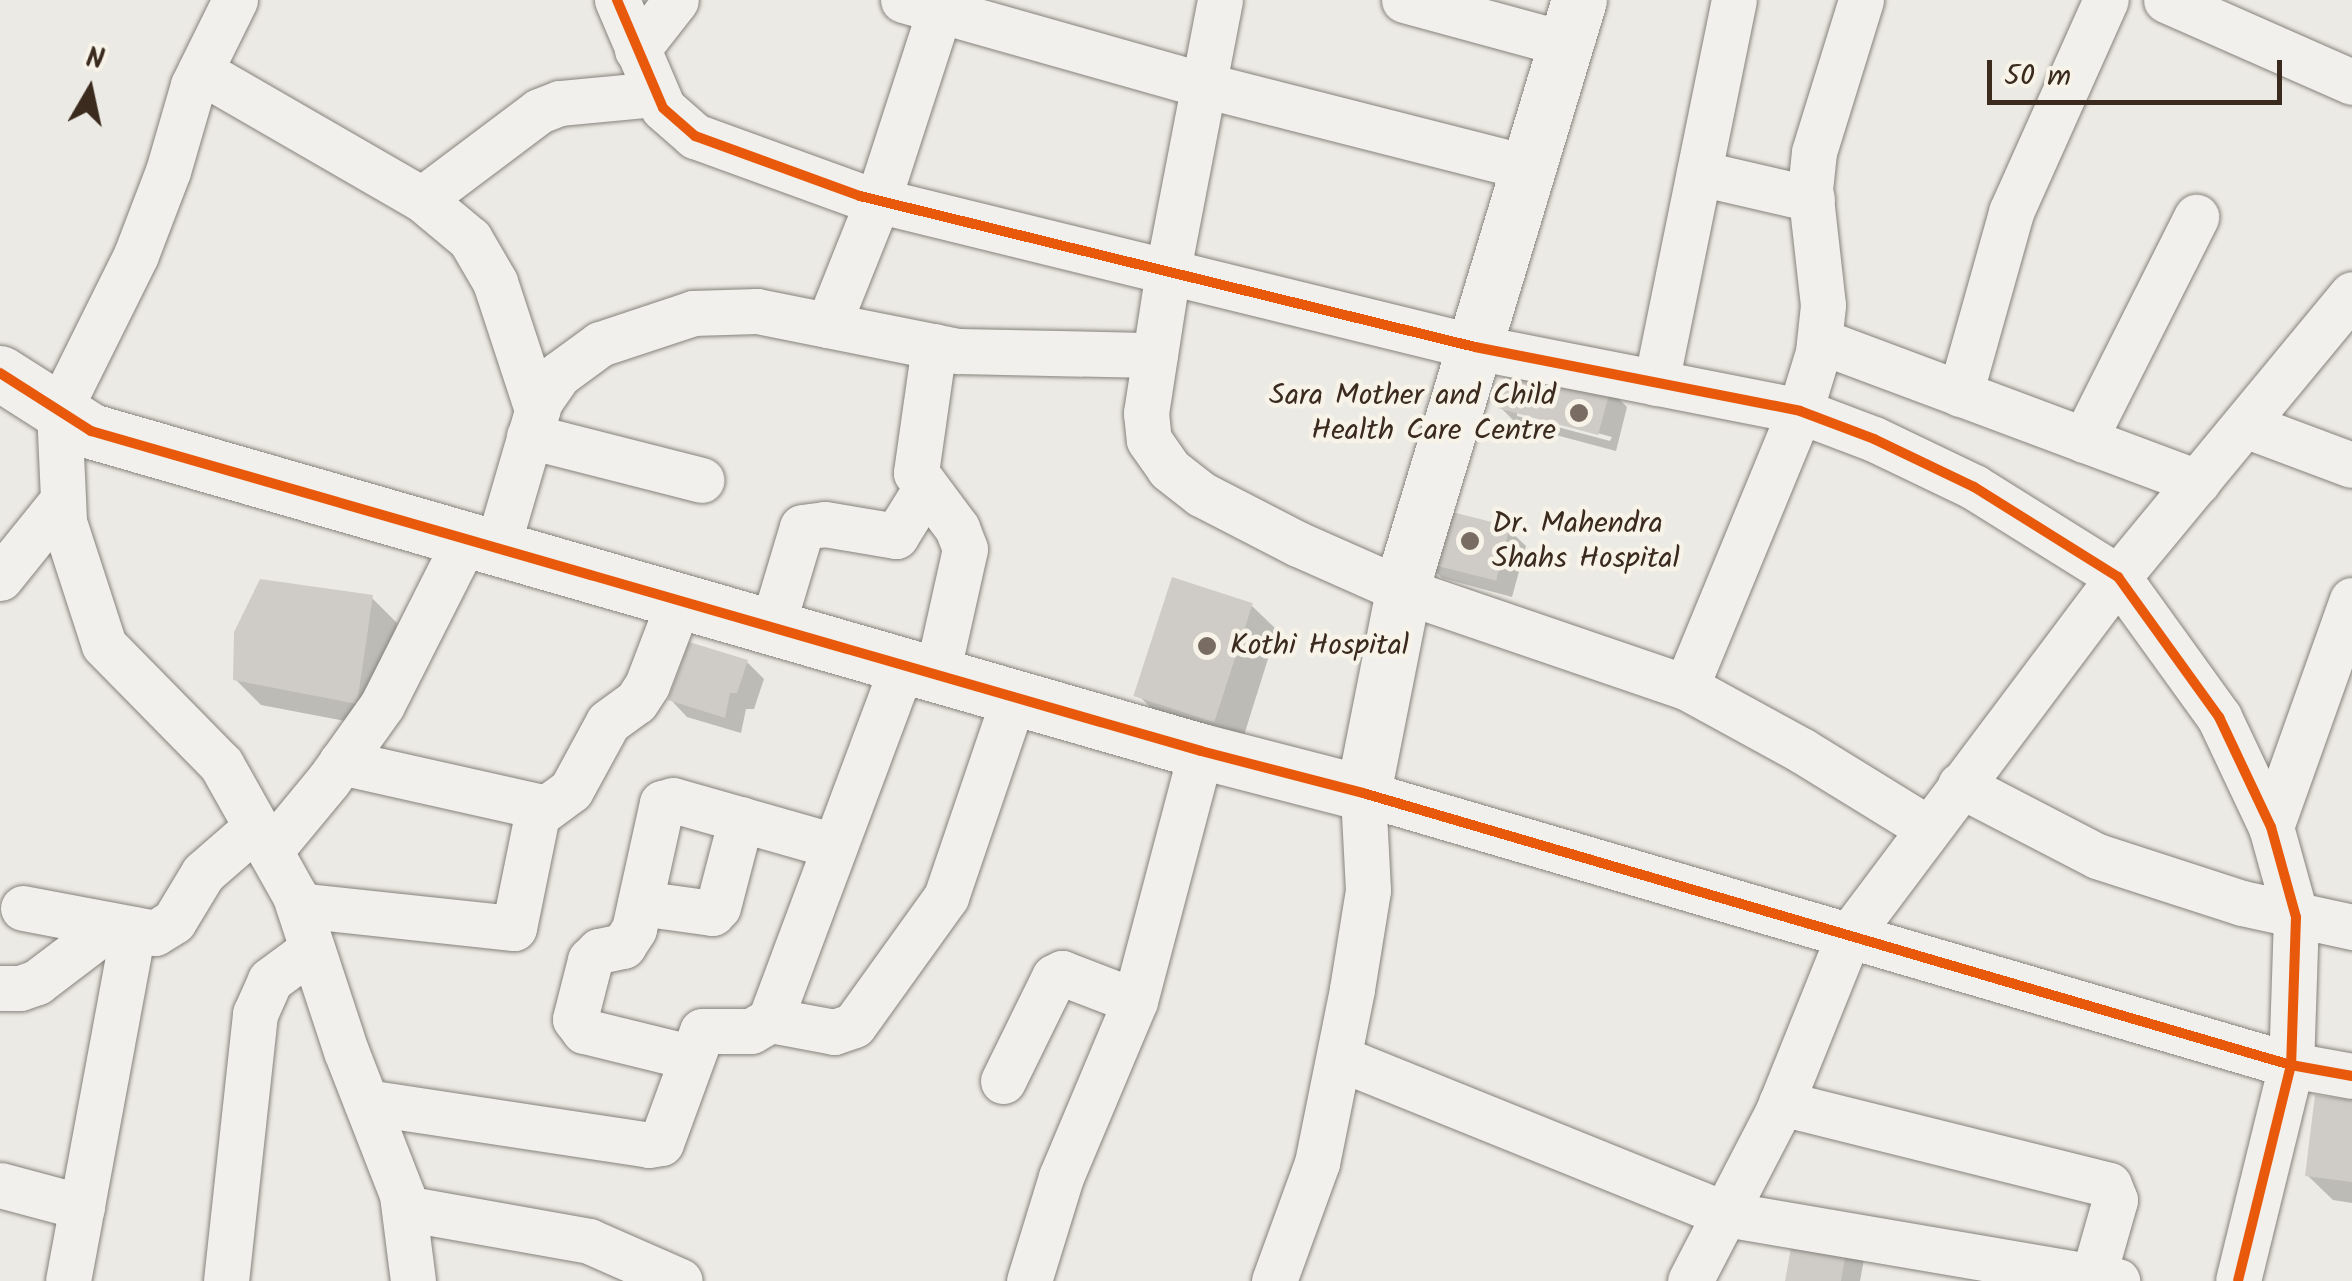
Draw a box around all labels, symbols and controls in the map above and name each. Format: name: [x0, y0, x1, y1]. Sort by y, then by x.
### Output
text: N: [83, 36, 107, 83]
north arrow: [40, 40, 140, 140]
scale bar: [1992, 40, 2287, 102]
text: 50 m: [2004, 53, 2071, 101]
place label: Sara Mother and Child Health Care Centre: [1269, 378, 1556, 448]
marker: Sara Mother and Child Health Care Centre: [1566, 400, 1592, 426]
place label: Dr. Mahendra Shahs Hospital: [1492, 506, 1680, 576]
marker: Dr. Mahendra Shahs Hospital: [1457, 528, 1483, 554]
place label: Kothi Hospital: [1230, 628, 1409, 664]
marker: Kothi Hospital: [1194, 633, 1220, 659]

